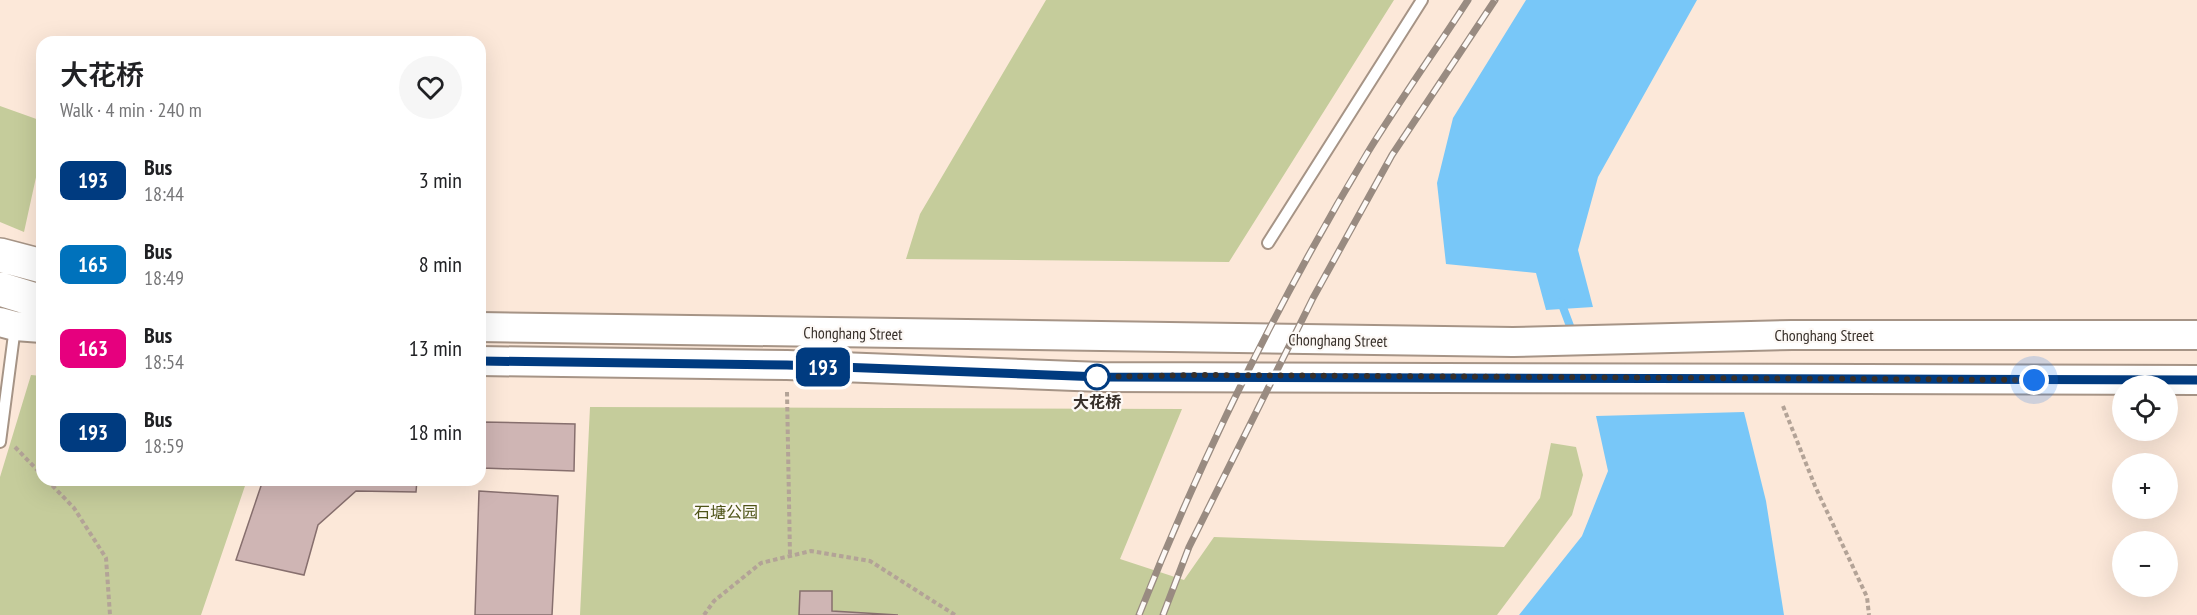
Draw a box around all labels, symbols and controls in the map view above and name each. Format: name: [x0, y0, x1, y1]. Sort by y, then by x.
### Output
text: 大花桥: [60, 56, 144, 93]
button: heart: [399, 56, 462, 119]
text: Walk · 4 min · 240 m: [60, 97, 202, 123]
text: Bus: [144, 153, 172, 181]
text: 3 min: [419, 166, 462, 194]
text: 193: [78, 167, 108, 194]
text: 18:44: [144, 181, 184, 207]
text: Bus: [144, 237, 172, 265]
text: 8 min: [419, 250, 462, 278]
text: 165: [78, 251, 108, 278]
text: 18:49: [144, 265, 184, 291]
text: Bus: [144, 321, 172, 349]
street label: Chonghang Street: [803, 322, 903, 344]
street label: Chonghang Street: [1774, 325, 1874, 345]
street label: Chonghang Street: [1288, 329, 1388, 351]
text: 13 min: [409, 334, 462, 362]
text: 163: [78, 335, 108, 362]
line badge: 193: [788, 348, 858, 386]
text: 18:54: [144, 349, 184, 375]
text: 193: [808, 354, 838, 381]
marker: 大花桥: [1084, 364, 1110, 390]
your location: [2019, 365, 2049, 395]
map controls: [2112, 375, 2178, 597]
button: locate: [2112, 375, 2178, 441]
place label: 大花桥: [1073, 392, 1122, 412]
text: Bus: [144, 405, 172, 433]
text: 18 min: [409, 418, 462, 446]
text: 193: [78, 419, 108, 446]
text: 18:59: [144, 433, 184, 459]
button: +: [2112, 453, 2178, 519]
park label: 石塘公园: [694, 502, 758, 522]
button: −: [2112, 531, 2178, 597]

